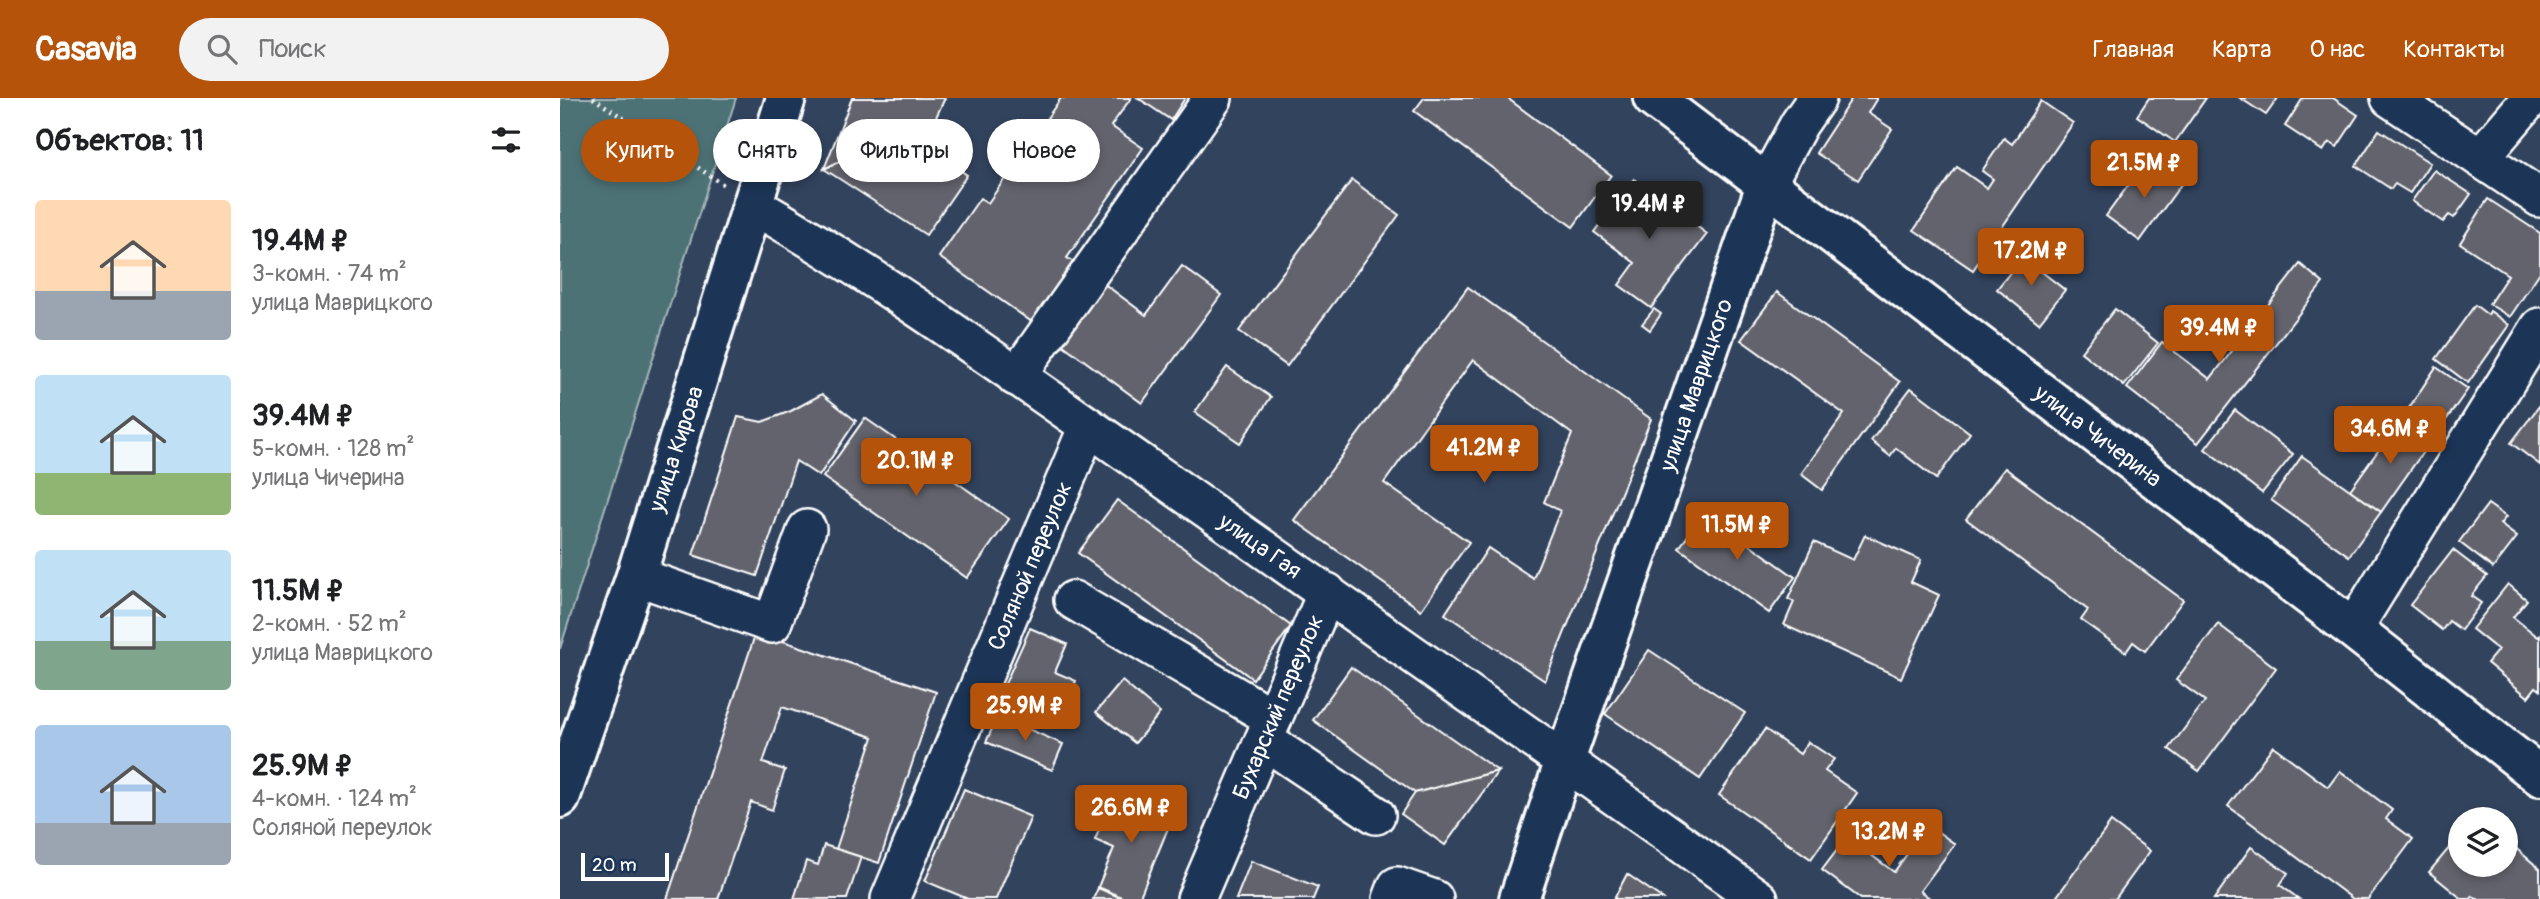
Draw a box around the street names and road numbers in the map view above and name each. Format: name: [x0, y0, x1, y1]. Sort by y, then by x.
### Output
street label: улица Маврицкого: [1653, 295, 1739, 476]
street label: улица Чичерина: [2028, 378, 2168, 493]
street label: улица Кирова: [642, 382, 710, 517]
street label: Соляной переулок: [981, 477, 1079, 655]
street label: улица Гая: [1212, 506, 1307, 585]
street label: Бухарский переулок: [1226, 610, 1330, 804]

